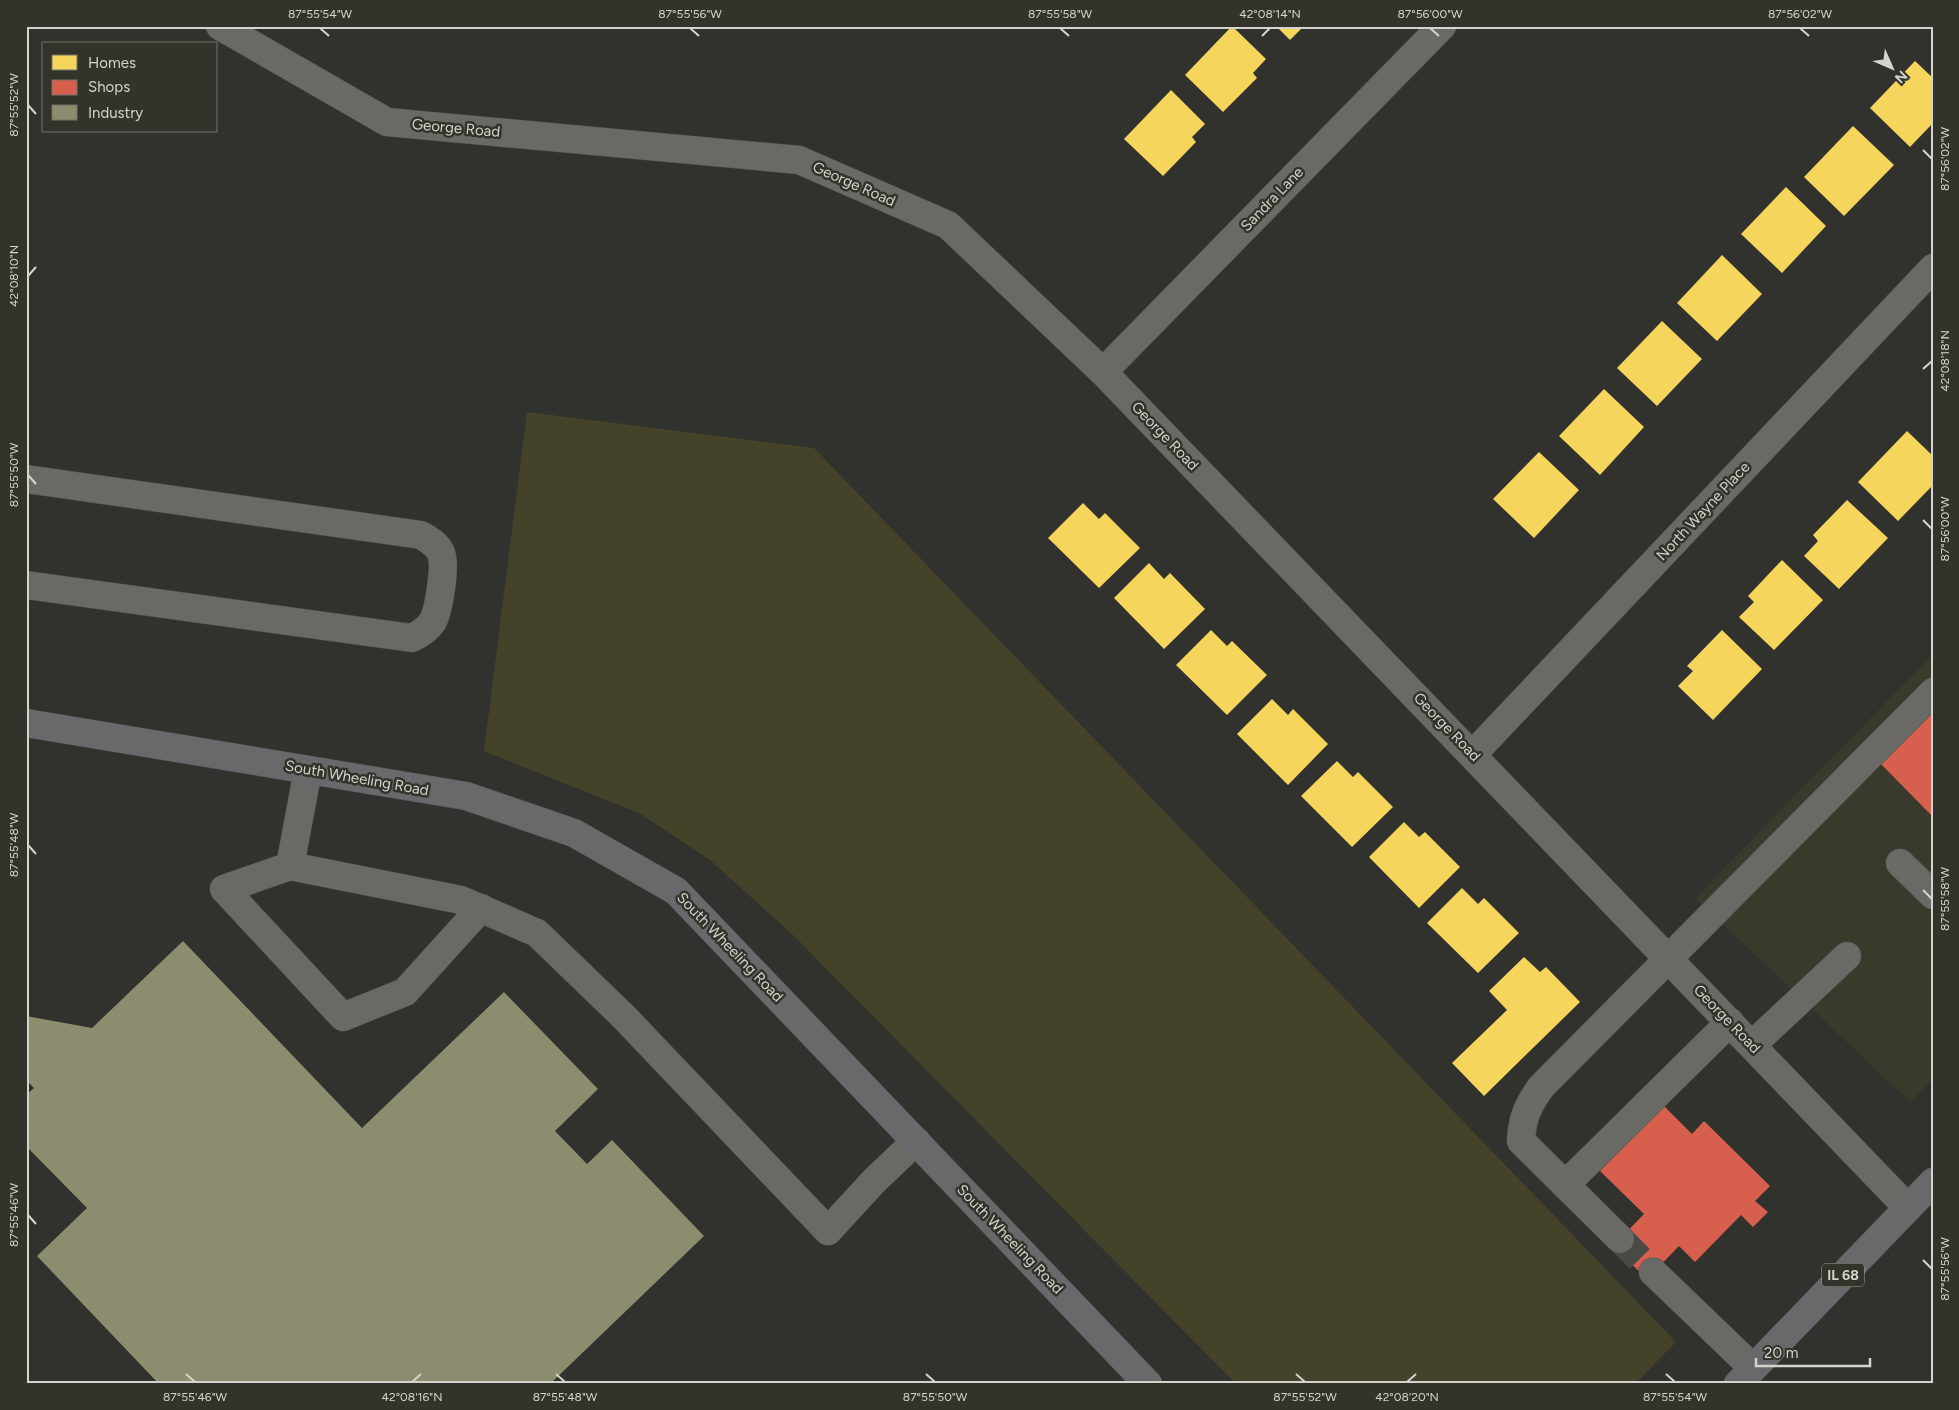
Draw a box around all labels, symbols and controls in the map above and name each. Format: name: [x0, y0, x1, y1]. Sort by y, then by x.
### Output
text: 87°55'54"W: [288, 7, 353, 21]
text: 87°55'56"W: [658, 7, 722, 21]
text: 87°55'58"W: [1028, 7, 1093, 21]
text: 42°08'14"N: [1239, 7, 1301, 21]
text: 87°56'00"W: [1397, 7, 1463, 21]
text: 87°56'02"W: [1768, 7, 1833, 21]
legend: [42, 42, 218, 132]
north arrow: [1866, 42, 1916, 92]
text: Homes: [88, 54, 136, 72]
text: N: [1891, 67, 1911, 87]
text: 87°55'52"W: [7, 73, 21, 137]
text: Shops: [88, 78, 130, 96]
text: Industry: [88, 104, 143, 122]
street label: George Road: [411, 115, 501, 141]
text: 87°56'02"W: [1938, 126, 1952, 191]
street label: George Road: [810, 158, 898, 210]
street label: Sandra Lane: [1237, 163, 1307, 235]
text: 42°08'10"N: [7, 245, 21, 307]
text: 42°08'18"N: [1938, 330, 1952, 392]
street label: George Road: [1128, 398, 1202, 474]
text: 87°55'50"W: [7, 442, 21, 507]
street label: North Wayne Place: [1653, 458, 1753, 564]
text: 87°56'00"W: [1938, 496, 1952, 562]
street label: George Road: [1410, 689, 1484, 765]
street label: South Wheeling Road: [284, 757, 430, 799]
text: 87°55'48"W: [7, 812, 21, 877]
text: 87°55'58"W: [1938, 866, 1952, 931]
street label: South Wheeling Road: [673, 888, 787, 1006]
street label: George Road: [1690, 981, 1764, 1057]
street label: South Wheeling Road: [953, 1180, 1067, 1298]
text: 87°55'46"W: [7, 1182, 21, 1247]
text: 87°55'56"W: [1938, 1237, 1952, 1301]
road number: IL 68: [1822, 1264, 1864, 1286]
scale bar: [1756, 1335, 1870, 1367]
text: 20 m: [1764, 1344, 1798, 1362]
text: 87°55'46"W: [163, 1390, 228, 1404]
text: 42°08'16"N: [382, 1390, 442, 1404]
text: 87°55'48"W: [533, 1390, 598, 1404]
text: 87°55'50"W: [903, 1390, 968, 1404]
text: 87°55'52"W: [1273, 1390, 1337, 1404]
text: 42°08'20"N: [1375, 1390, 1439, 1404]
text: 87°55'54"W: [1643, 1390, 1708, 1404]

